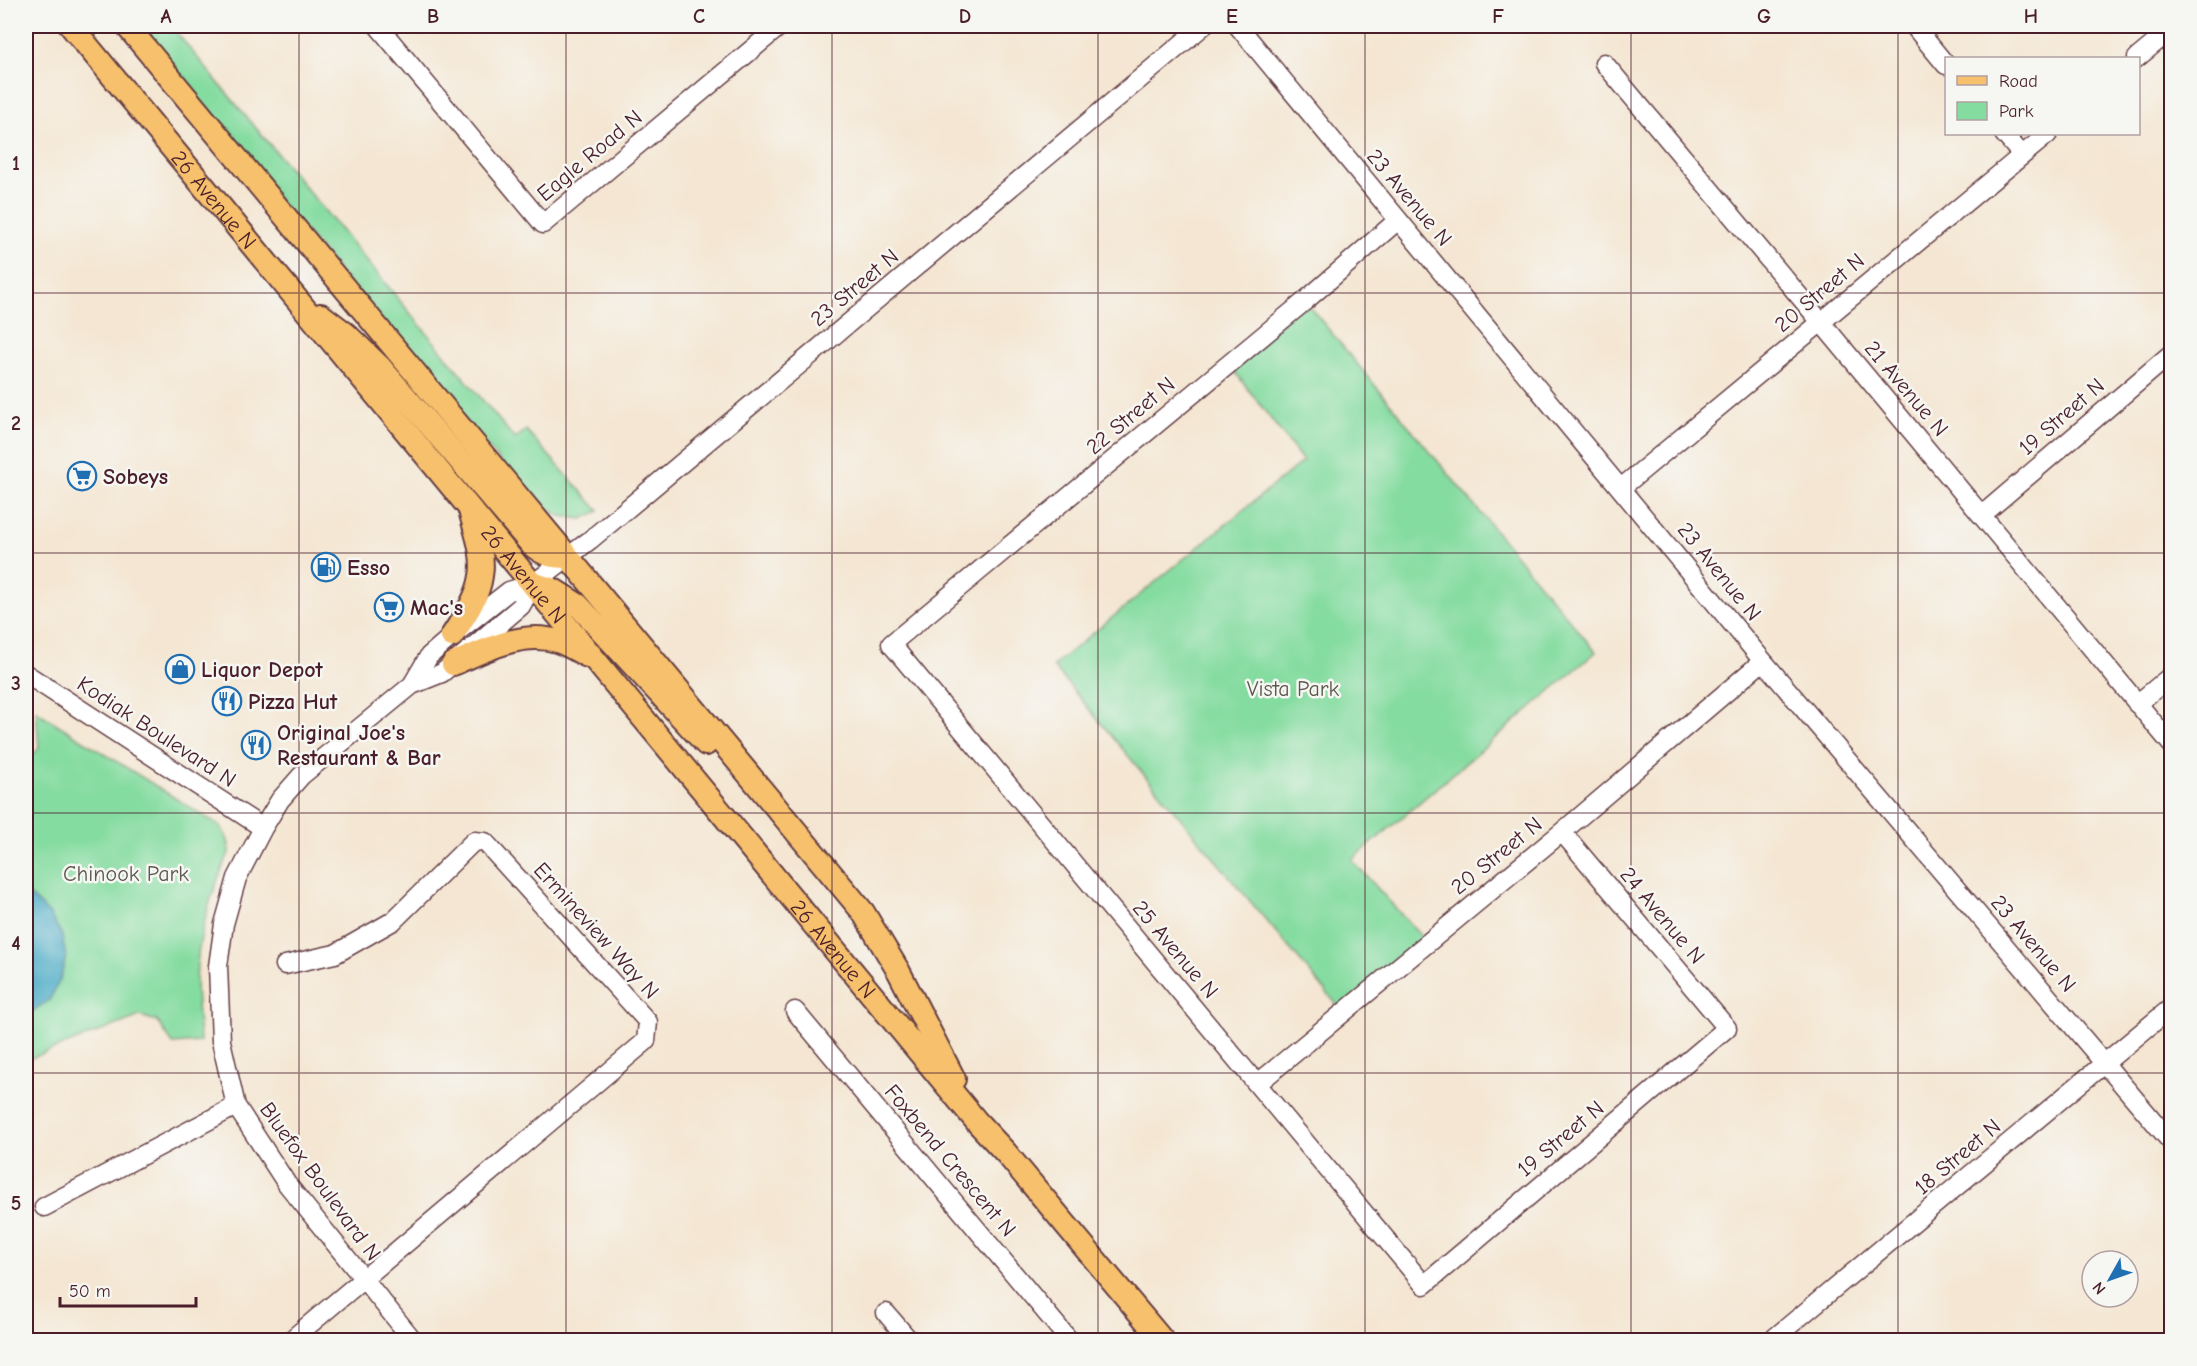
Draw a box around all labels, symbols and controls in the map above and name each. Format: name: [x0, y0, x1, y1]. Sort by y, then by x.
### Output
text: A: [160, 5, 172, 28]
text: B: [427, 5, 439, 28]
text: C: [693, 5, 705, 28]
text: D: [959, 5, 971, 28]
text: E: [1226, 5, 1238, 28]
text: F: [1492, 5, 1504, 28]
text: G: [1757, 5, 1771, 28]
text: H: [2024, 5, 2038, 28]
legend: [1945, 57, 2140, 135]
text: Road: [1999, 71, 2038, 92]
text: Park: [1999, 101, 2034, 122]
street label: Eagle Road N: [532, 104, 647, 207]
street label: 23 Avenue N: [1361, 144, 1457, 252]
street label: 26 Avenue N: [165, 146, 262, 254]
text: 1: [12, 152, 20, 175]
street label: 23 Street N: [805, 243, 904, 332]
street label: 20 Street N: [1769, 248, 1870, 338]
street label: 21 Avenue N: [1859, 336, 1954, 442]
street label: 22 Street N: [1081, 371, 1180, 460]
street label: 19 Street N: [2014, 373, 2110, 461]
text: 2: [11, 412, 21, 435]
supermarket icon: Sobeys: [66, 460, 98, 492]
place label: Sobeys: [103, 464, 168, 490]
street label: 23 Avenue N: [1672, 517, 1767, 626]
street label: 26 Avenue N: [475, 520, 571, 629]
fuel station icon: Esso: [310, 551, 342, 583]
place label: Esso: [347, 555, 390, 581]
supermarket icon: Mac's: [373, 591, 405, 623]
place label: Mac's: [410, 595, 463, 621]
shop icon: Liquor Depot: [164, 653, 196, 685]
place label: Liquor Depot: [201, 657, 324, 683]
street label: Kodiak Boulevard N: [72, 671, 241, 793]
text: 3: [11, 672, 21, 695]
park label: Vista Park: [1247, 676, 1340, 702]
restaurant icon: Pizza Hut: [211, 685, 243, 717]
place label: Pizza Hut: [248, 689, 338, 715]
place label: Original Joe's Restaurant & Bar: [277, 720, 441, 771]
restaurant icon: Original Joe's Restaurant & Bar: [240, 729, 272, 761]
street label: 20 Street N: [1446, 811, 1547, 900]
street label: Ermineview Way N: [528, 857, 664, 1004]
park label: Chinook Park: [63, 861, 189, 887]
street label: 24 Avenue N: [1614, 862, 1710, 969]
street label: 23 Avenue N: [1985, 890, 2081, 998]
street label: 26 Avenue N: [785, 895, 881, 1004]
street label: 25 Avenue N: [1127, 895, 1224, 1004]
text: 4: [11, 932, 21, 955]
street label: Foxbend Crescent N: [879, 1079, 1021, 1242]
street label: 19 Street N: [1512, 1095, 1609, 1182]
street label: Bluefox Boulevard N: [254, 1097, 386, 1266]
street label: 18 Street N: [1909, 1113, 2006, 1200]
text: 5: [11, 1192, 21, 1215]
north arrow: [2080, 1249, 2140, 1309]
scale bar: [60, 1270, 196, 1308]
text: N: [2089, 1278, 2110, 1298]
text: 50 m: [69, 1281, 111, 1302]

